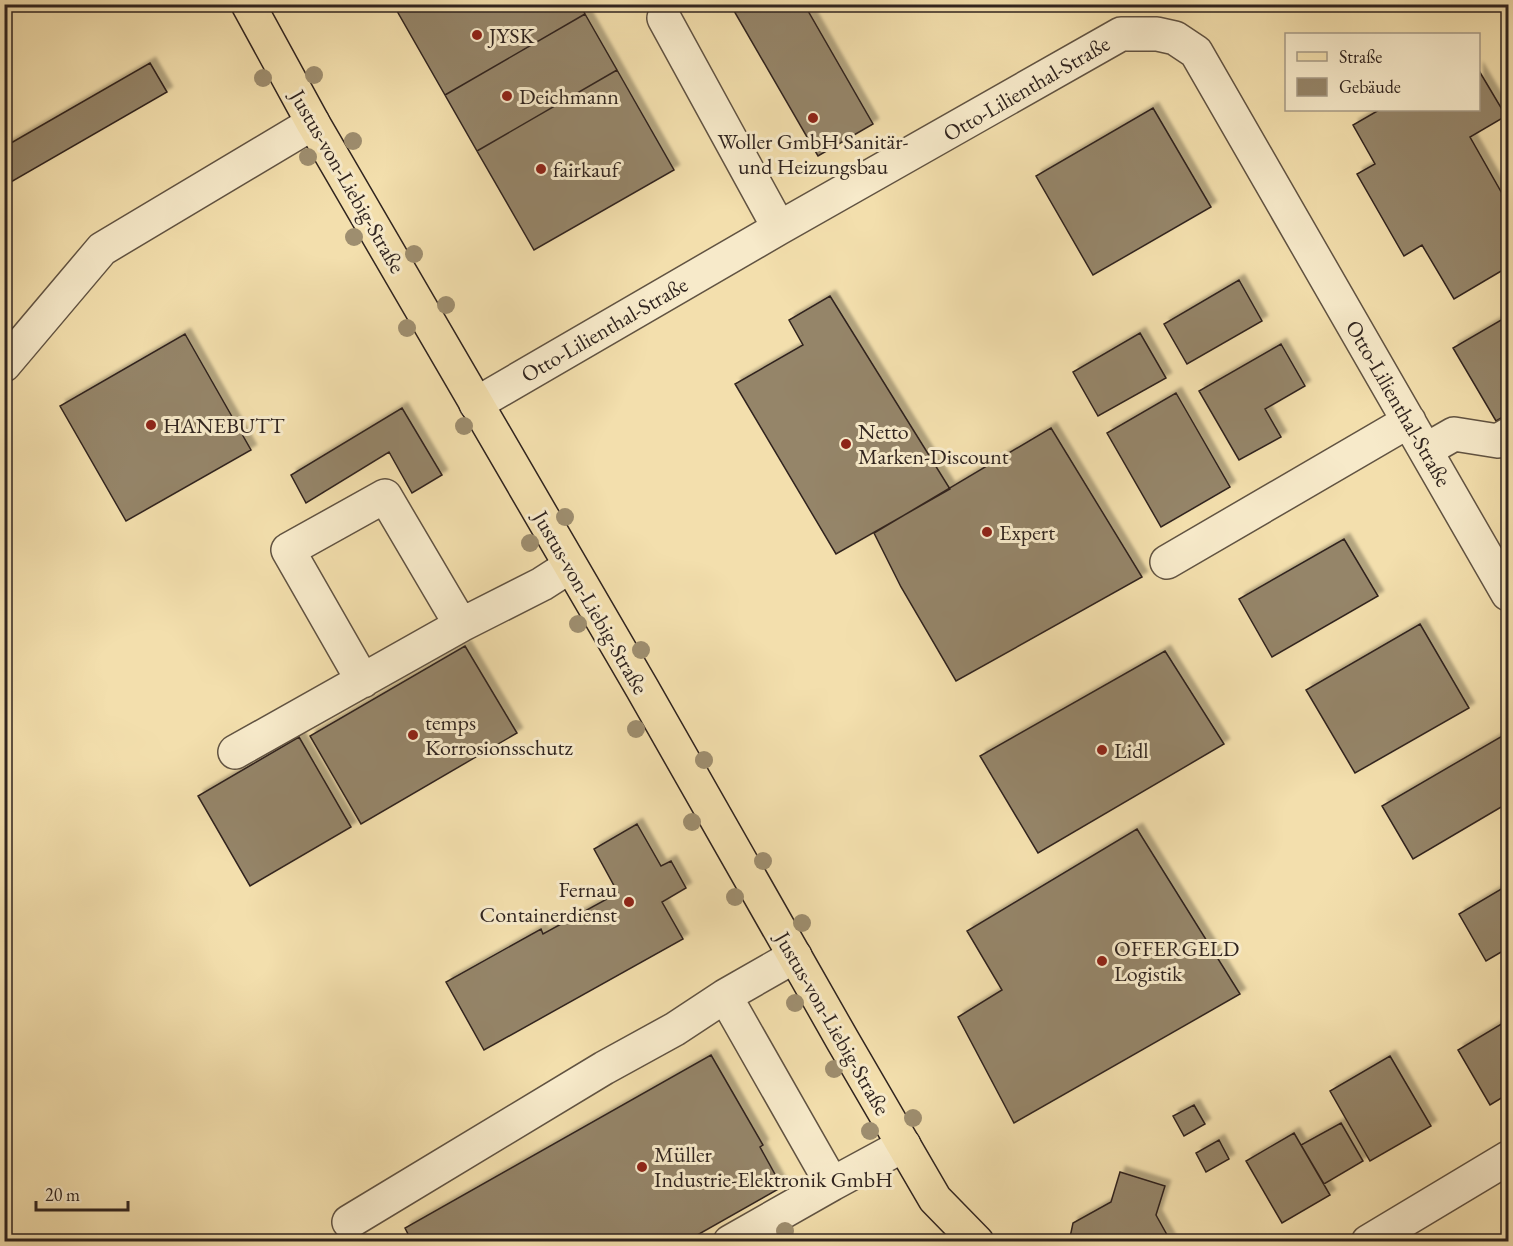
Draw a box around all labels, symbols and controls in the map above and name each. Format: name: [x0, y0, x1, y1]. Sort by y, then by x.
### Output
place label: JYSK: [487, 21, 535, 50]
marker: JYSK: [470, 28, 484, 42]
street label: Otto-Lilienthal-Straße: [938, 29, 1115, 148]
legend: [1285, 33, 1480, 111]
text: Straße: [1339, 45, 1382, 68]
text: Gebäude: [1339, 75, 1401, 98]
street label: Justus-von-Liebig-Straße: [282, 82, 412, 279]
place label: Deichmann: [519, 82, 619, 111]
marker: Deichmann: [500, 89, 514, 103]
marker: Woller GmbH Sanitär- und Heizungsbau: [806, 111, 820, 125]
place label: Woller GmbH Sanitär- und Heizungsbau: [717, 127, 909, 181]
place label: fairkauf: [553, 155, 622, 184]
marker: fairkauf: [534, 162, 548, 176]
street label: Otto-Lilienthal-Straße: [516, 270, 693, 389]
street label: Otto-Lilienthal-Straße: [1339, 315, 1458, 492]
place label: HANEBUTT: [163, 411, 285, 440]
place label: Netto Marken-Discount: [858, 417, 1009, 471]
marker: HANEBUTT: [144, 418, 158, 432]
marker: Netto Marken-Discount: [839, 437, 853, 451]
street label: Justus-von-Liebig-Straße: [525, 503, 655, 700]
place label: Expert: [999, 518, 1055, 547]
marker: Expert: [980, 525, 994, 539]
place label: temps Korrosionsschutz: [425, 708, 573, 762]
marker: temps Korrosionsschutz: [406, 728, 420, 742]
place label: Lidl: [1114, 736, 1149, 765]
marker: Lidl: [1095, 743, 1109, 757]
place label: Fernau Containerdienst: [480, 875, 617, 929]
marker: Fernau Containerdienst: [622, 895, 636, 909]
street label: Justus-von-Liebig-Straße: [767, 924, 897, 1121]
place label: OFFERGELD Logistik: [1114, 934, 1239, 988]
marker: OFFERGELD Logistik: [1095, 954, 1109, 968]
place label: Müller Industrie-Elektronik GmbH: [654, 1140, 893, 1194]
marker: Müller Industrie-Elektronik GmbH: [635, 1160, 649, 1174]
scale bar: [36, 1174, 128, 1212]
text: 20 m: [45, 1183, 80, 1206]

